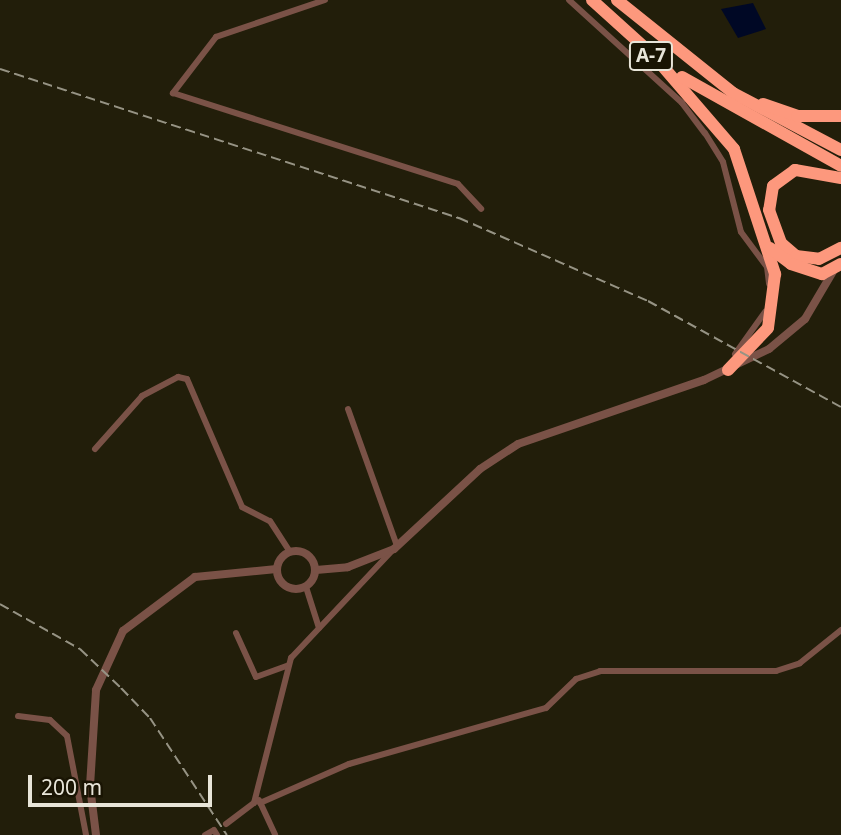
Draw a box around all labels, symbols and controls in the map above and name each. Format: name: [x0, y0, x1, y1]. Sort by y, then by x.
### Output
road number: A-7: [628, 40, 674, 72]
scale bar: [32, 762, 215, 806]
text: 200 m: [41, 773, 102, 801]

